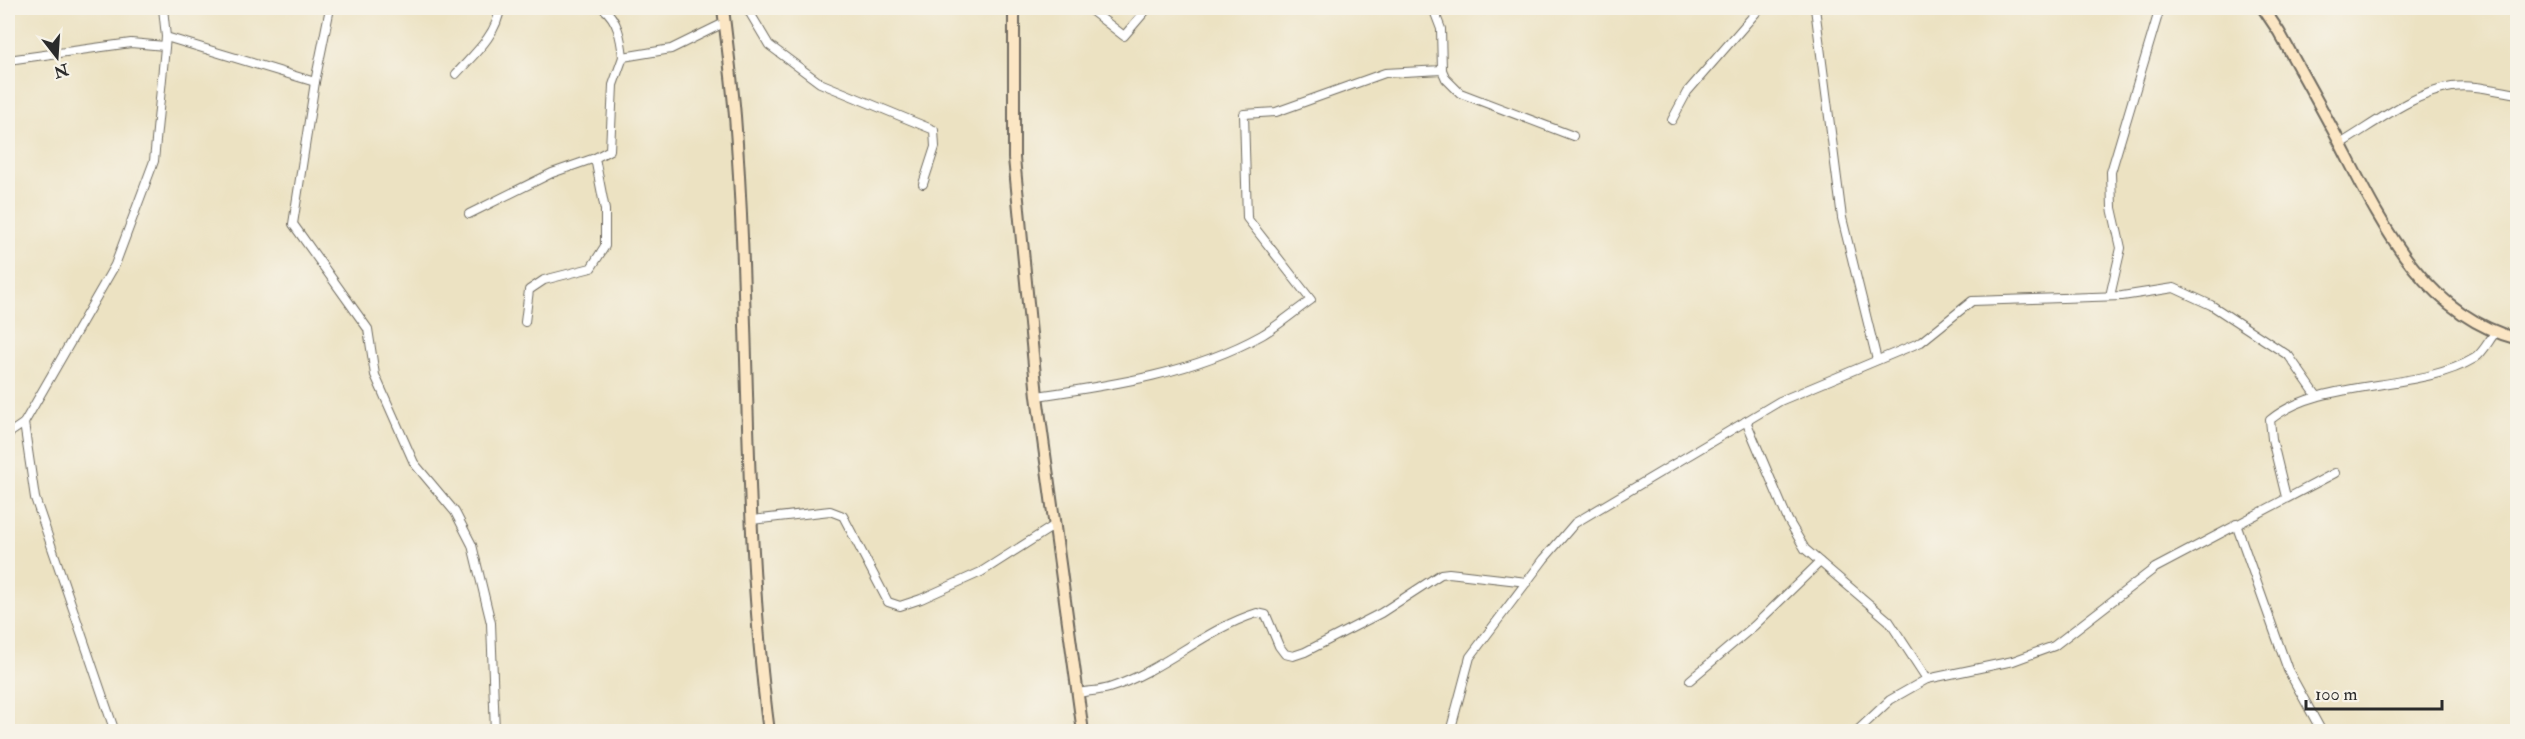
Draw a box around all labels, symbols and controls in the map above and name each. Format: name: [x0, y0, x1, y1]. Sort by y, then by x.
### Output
north arrow: [27, 27, 87, 87]
text: N: [51, 58, 72, 82]
scale bar: [2306, 673, 2442, 711]
text: 100 m: [2315, 683, 2358, 706]

